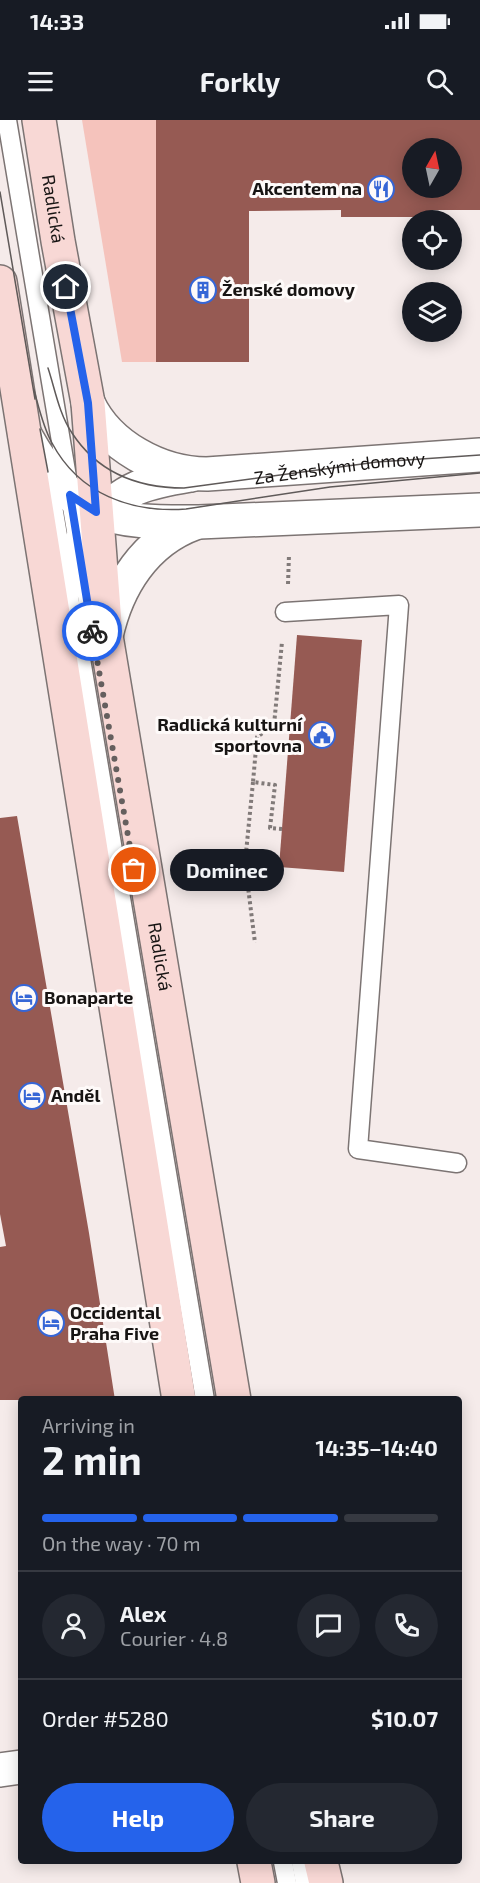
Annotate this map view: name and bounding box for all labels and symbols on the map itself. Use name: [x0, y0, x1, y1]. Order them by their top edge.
north arrow: [402, 138, 462, 198]
street label: Radlická: [38, 173, 70, 245]
restaurant icon: Akcentem na: [366, 174, 396, 204]
place label: Akcentem na: [252, 177, 362, 199]
pin: [40, 261, 91, 312]
building icon: Ženské domovy: [188, 275, 218, 305]
place label: Ženské domovy: [222, 278, 356, 300]
street label: Za Ženskými domovy: [253, 447, 426, 488]
courier: [62, 601, 122, 661]
place label: Radlická kulturní sportovna: [157, 713, 303, 756]
public building icon: Radlická kulturní sportovna: [307, 720, 337, 750]
pin: [108, 844, 159, 895]
callout: Dominec: [170, 849, 284, 891]
street label: Radlická: [144, 921, 177, 992]
hotel icon: Bonaparte: [9, 983, 39, 1013]
place label: Bonaparte: [44, 986, 134, 1008]
hotel icon: Anděl: [17, 1081, 47, 1111]
place label: Anděl: [51, 1084, 100, 1106]
place label: Occidental Praha Five: [70, 1301, 161, 1344]
hotel icon: Occidental Praha Five: [36, 1308, 66, 1338]

